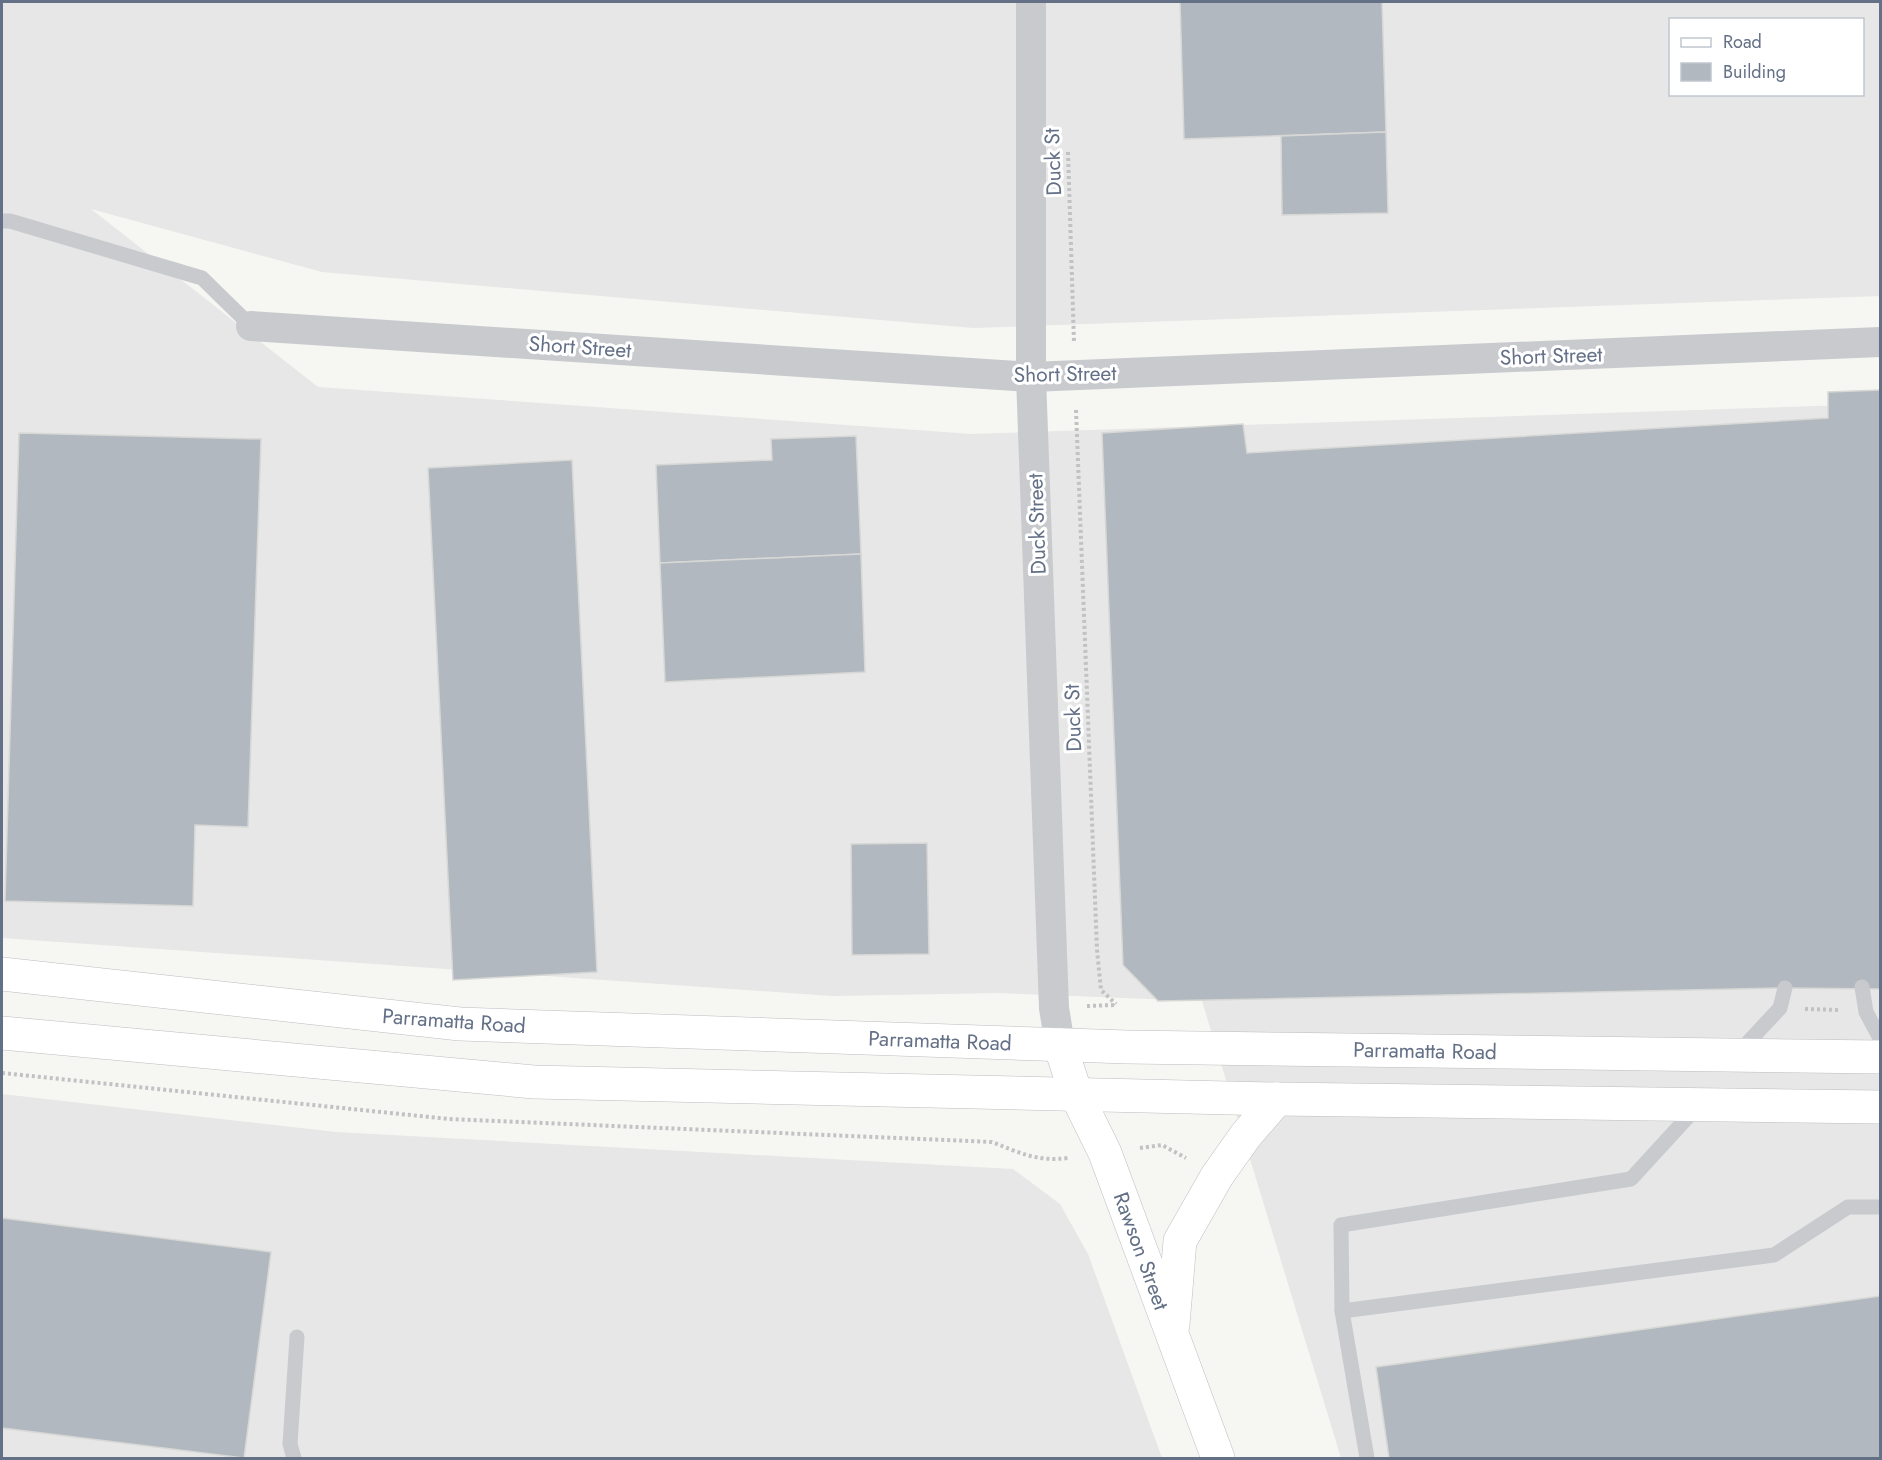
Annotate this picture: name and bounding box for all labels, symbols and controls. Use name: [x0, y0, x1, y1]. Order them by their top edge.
legend: [1669, 18, 1864, 96]
text: Road: [1723, 29, 1762, 55]
text: Building: [1723, 59, 1786, 85]
street label: Duck St: [1037, 128, 1069, 196]
street label: Short Street: [528, 328, 632, 366]
street label: Short Street: [1499, 339, 1603, 373]
street label: Short Street: [1013, 358, 1117, 390]
street label: Duck Street: [1020, 473, 1054, 575]
street label: Duck St: [1057, 684, 1089, 752]
street label: Parramatta Road: [381, 1001, 527, 1041]
street label: Parramatta Road: [868, 1024, 1012, 1058]
street label: Parramatta Road: [1353, 1035, 1497, 1067]
street label: Rawson Street: [1106, 1188, 1176, 1314]

